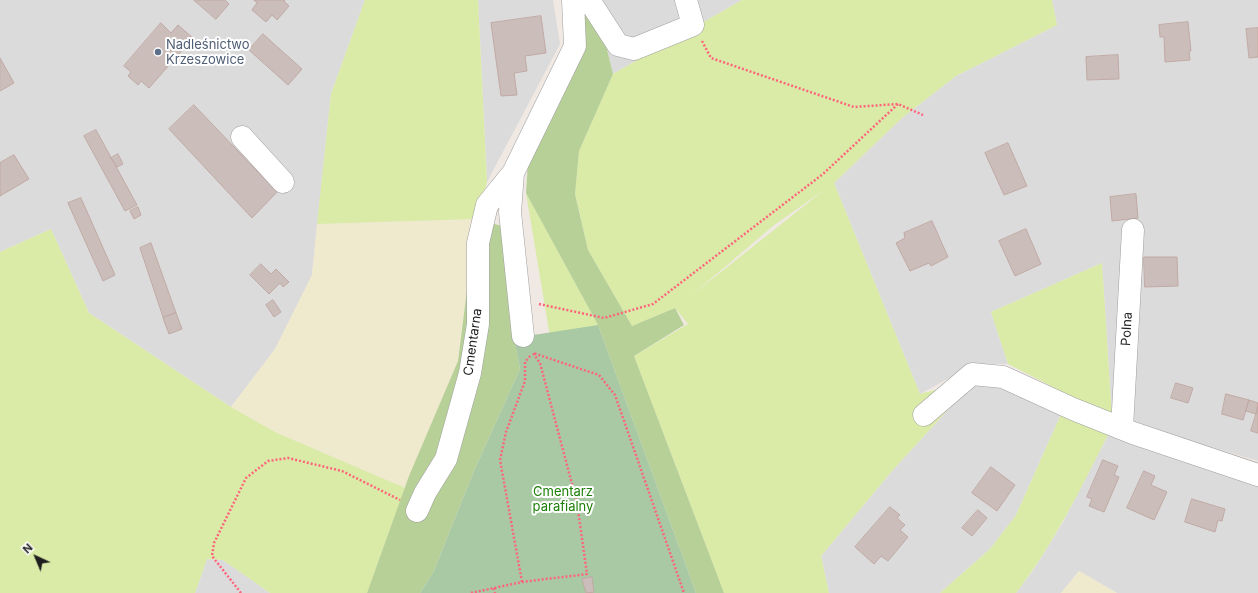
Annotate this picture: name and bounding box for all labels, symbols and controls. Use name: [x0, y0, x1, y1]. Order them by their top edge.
place label: Nadleśnictwo Krzeszowice: [166, 37, 250, 68]
marker: Nadleśnictwo Krzeszowice: [153, 47, 163, 57]
street label: Cmentarna: [461, 307, 485, 377]
street label: Polna: [1118, 312, 1136, 346]
park label: Cmentarz parafialny: [533, 484, 593, 515]
north arrow: [16, 537, 56, 577]
text: N: [20, 540, 36, 556]

